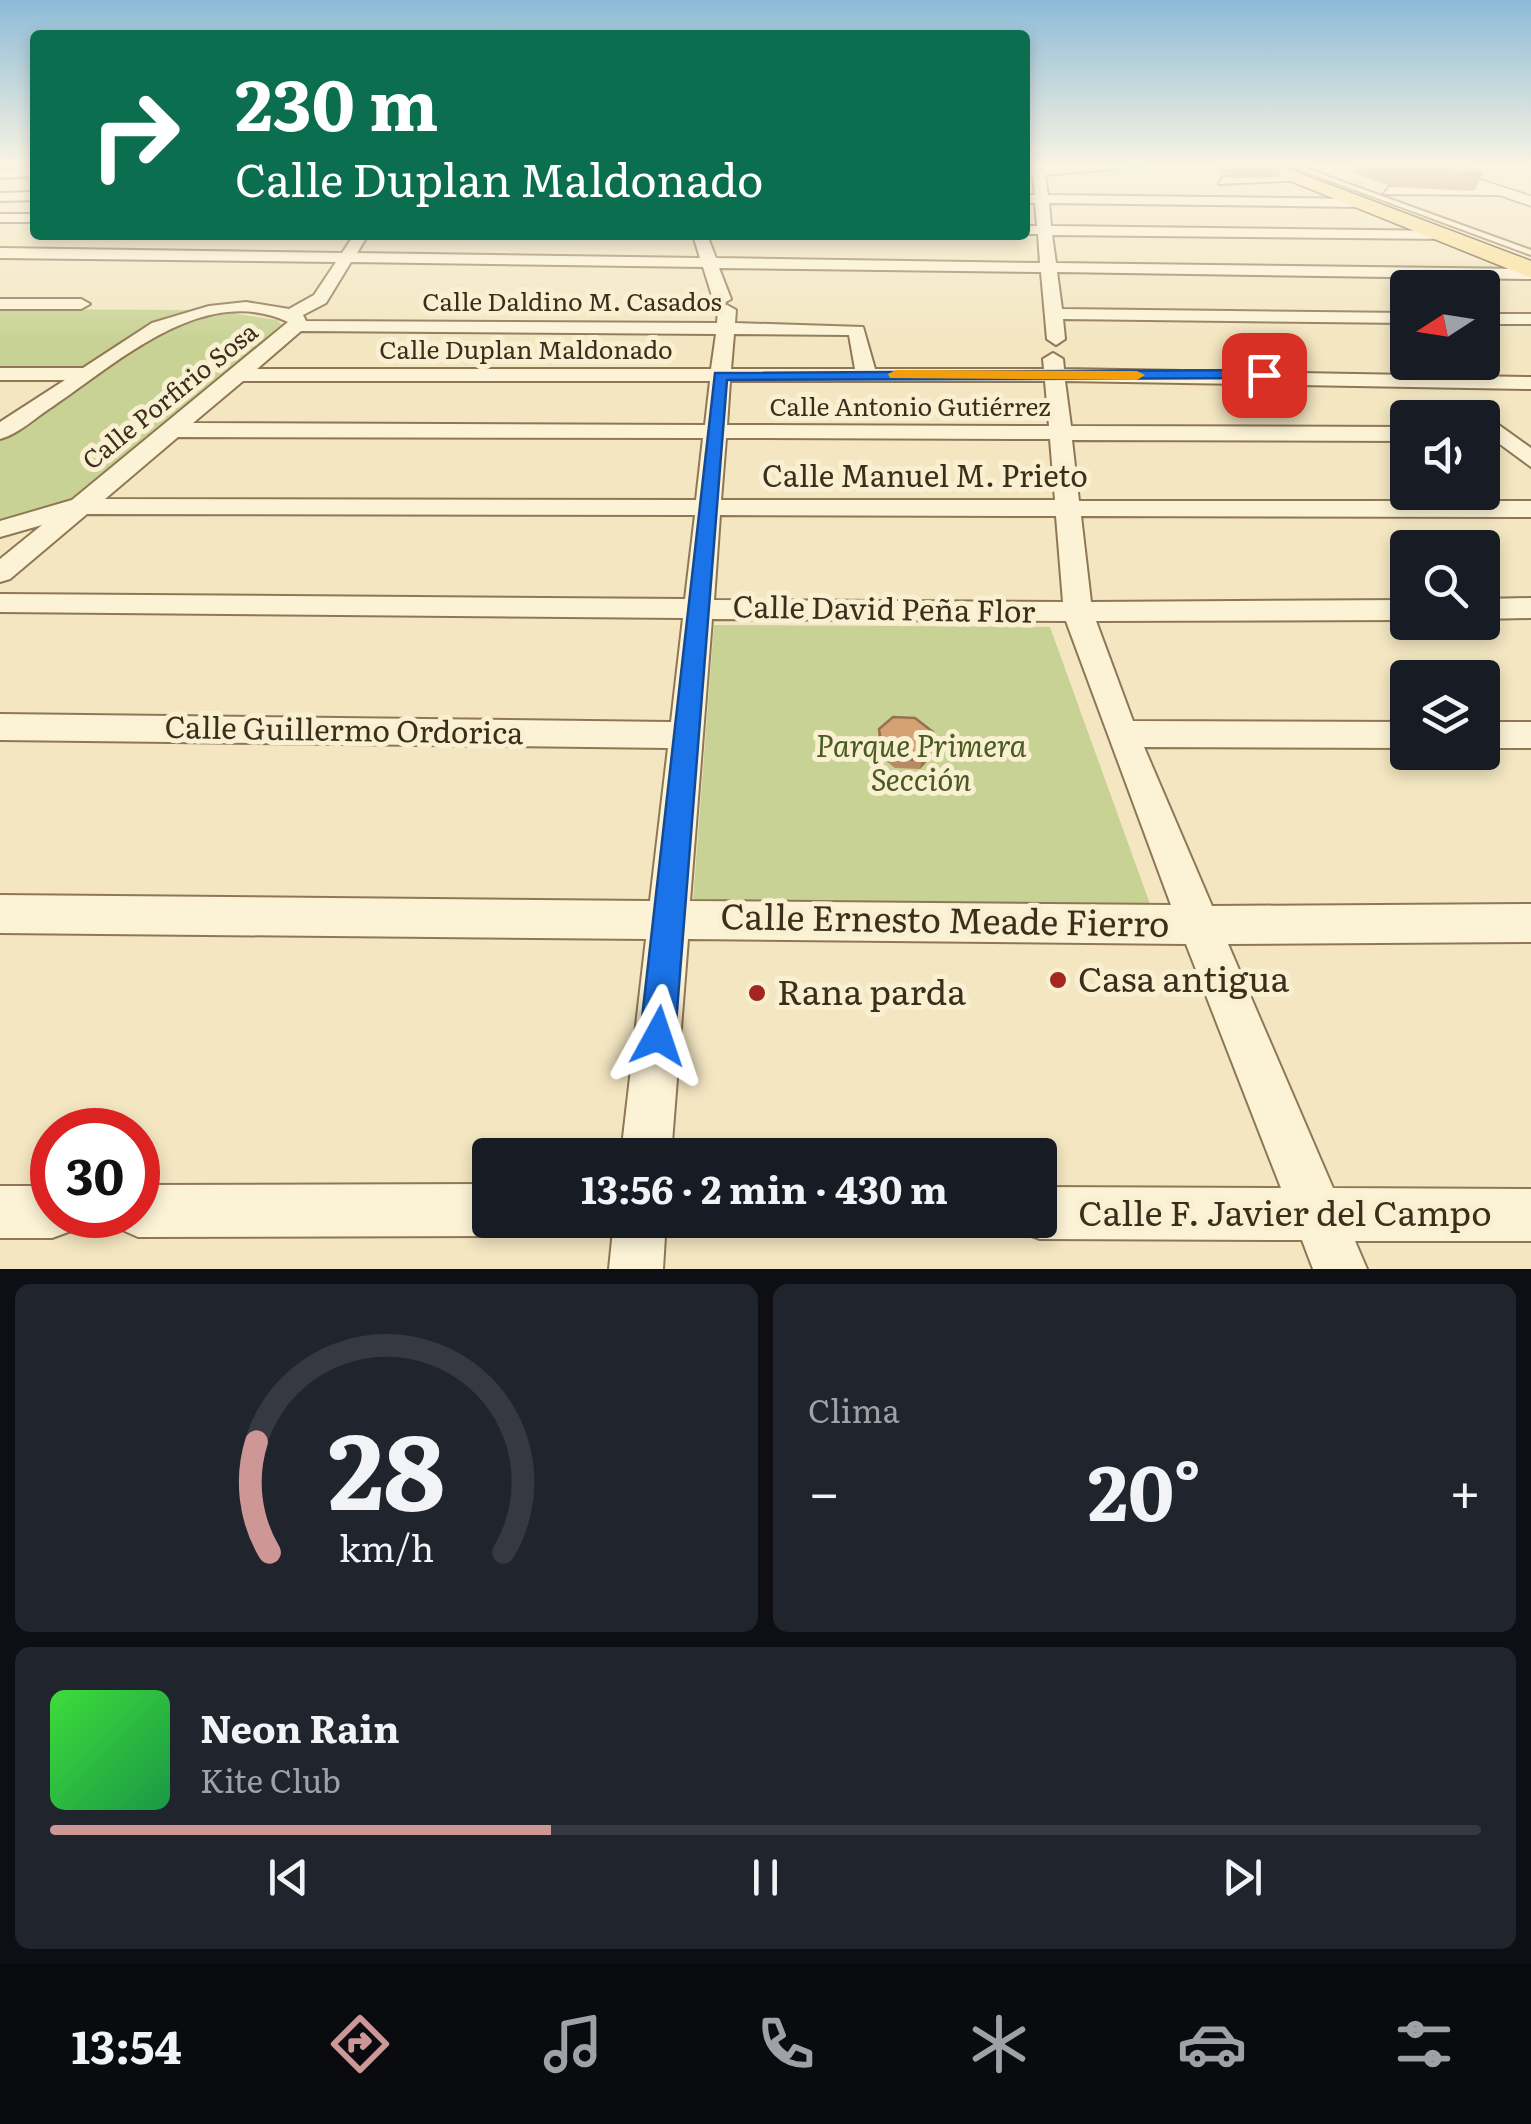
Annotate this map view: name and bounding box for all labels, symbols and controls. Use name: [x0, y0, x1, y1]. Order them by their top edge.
text: 230 m: [235, 49, 439, 153]
icon: right: [70, 70, 200, 200]
text: Calle Duplan Maldonado: [235, 144, 763, 211]
north arrow: [1390, 270, 1500, 380]
map controls: [1390, 270, 1500, 770]
street label: Calle Daldino M. Casados: [422, 282, 722, 319]
street label: Calle Porfirio Sosa: [73, 312, 265, 477]
street label: Calle Duplan Maldonado: [379, 330, 673, 367]
pin: [1222, 333, 1307, 418]
icon: arrive: [1237, 348, 1292, 403]
street label: Calle Antonio Gutiérrez: [769, 387, 1051, 424]
button: sound: [1390, 400, 1500, 510]
street label: Calle Manuel M. Prieto: [762, 452, 1088, 496]
button: search: [1390, 530, 1500, 640]
street label: Calle David Peña Flor: [732, 582, 1036, 632]
button: layers: [1390, 660, 1500, 770]
street label: Calle Guillermo Ordorica: [164, 703, 525, 753]
park label: Parque Primera Sección: [815, 722, 1027, 800]
street label: Calle Ernesto Meade Fierro: [720, 888, 1170, 948]
place label: Casa antigua: [1078, 951, 1289, 1003]
place label: Rana parda: [777, 964, 966, 1016]
marker: Casa antigua: [1047, 969, 1069, 991]
marker: Rana parda: [746, 982, 768, 1004]
position arrow: [606, 984, 710, 1088]
speed limit sign: 30: [30, 1108, 160, 1238]
text: 13:56 · 2 min · 430 m: [581, 1159, 948, 1216]
street label: Calle F. Javier del Campo: [1078, 1185, 1492, 1237]
text: Clima: [808, 1385, 900, 1433]
text: 28: [328, 1388, 445, 1542]
text: 20°: [1088, 1433, 1201, 1544]
text: −: [808, 1448, 840, 1530]
text: +: [1449, 1448, 1481, 1530]
text: km/h: [339, 1520, 434, 1573]
text: Neon Rain: [200, 1698, 400, 1755]
text: Kite Club: [200, 1755, 341, 1803]
icon: previous: [261, 1850, 316, 1905]
icon: pause: [738, 1850, 793, 1905]
icon: next: [1215, 1850, 1270, 1905]
icon: directions: [325, 2009, 395, 2079]
icon: music: [538, 2009, 608, 2079]
icon: phone: [751, 2009, 821, 2079]
icon: climate: [964, 2009, 1034, 2079]
icon: car: [1177, 2009, 1247, 2079]
icon: filters: [1389, 2009, 1459, 2079]
text: 13:54: [71, 2011, 182, 2078]

